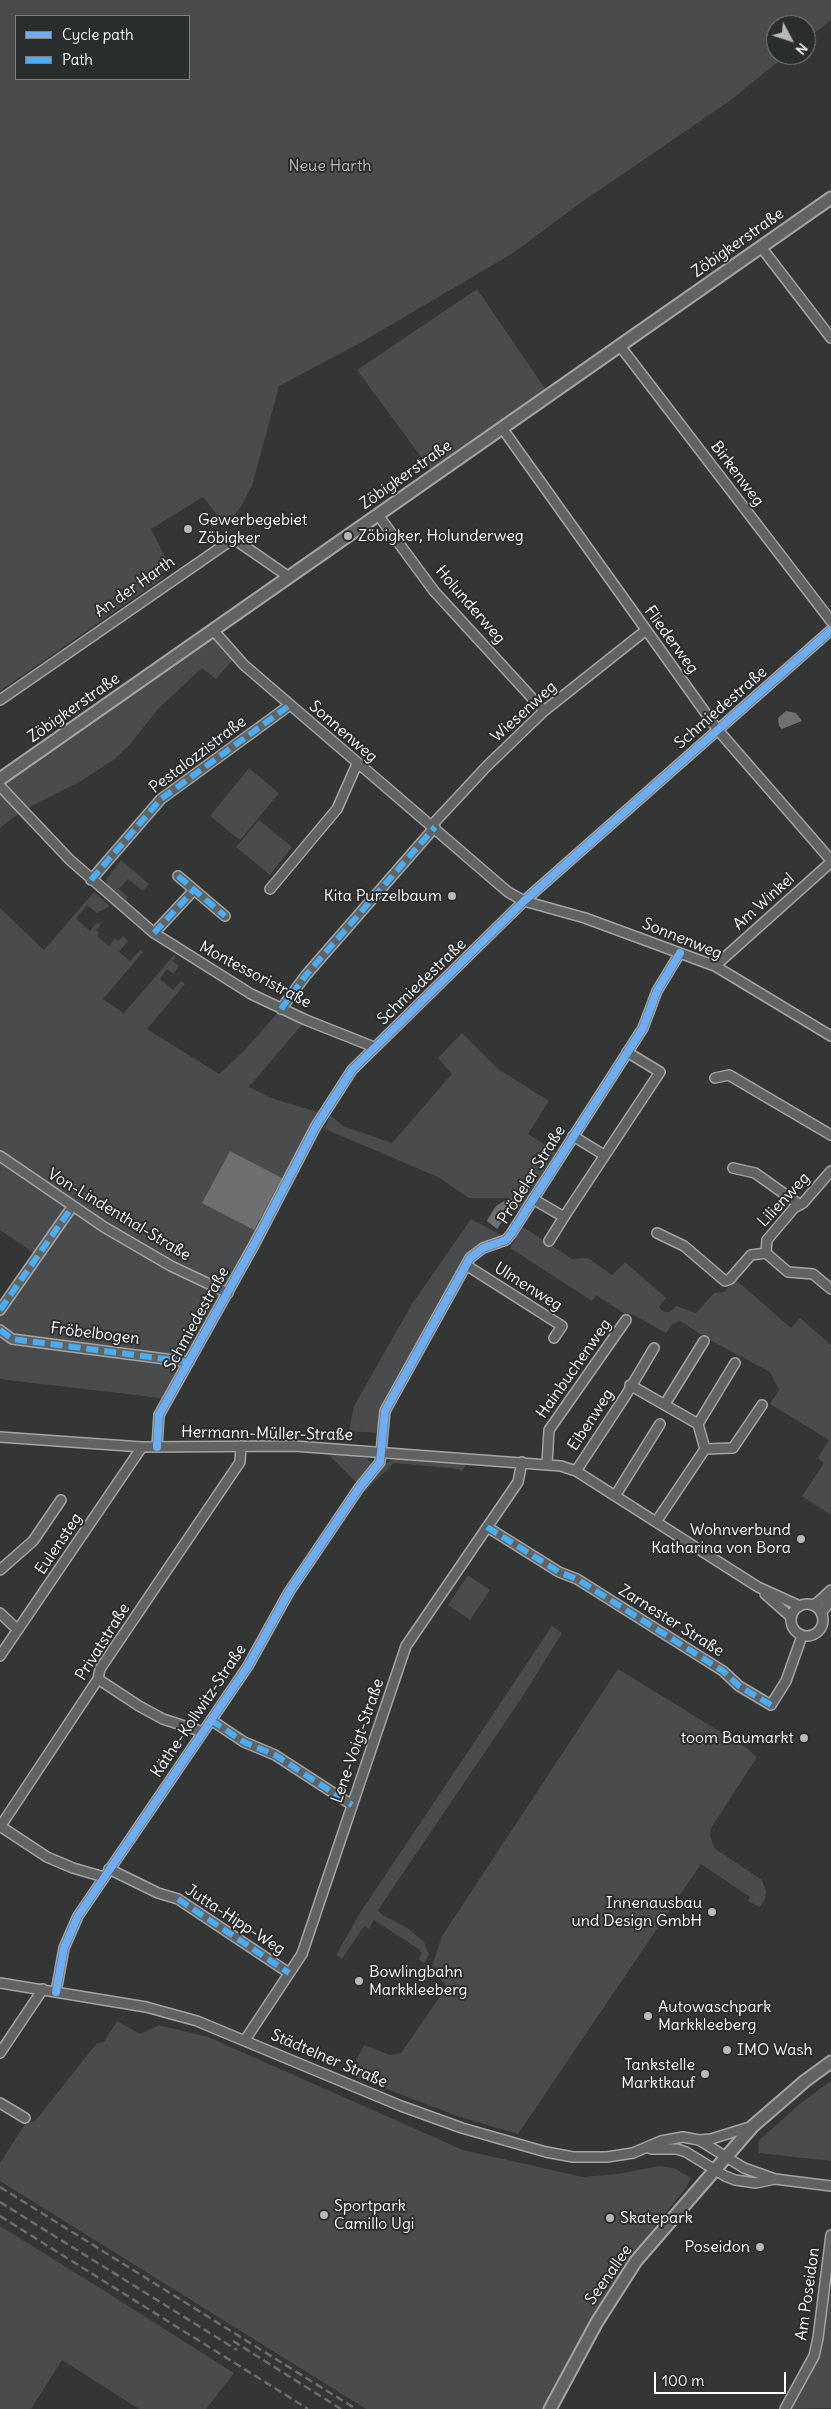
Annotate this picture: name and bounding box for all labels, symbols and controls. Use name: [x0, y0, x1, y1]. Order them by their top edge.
legend: [15, 15, 190, 80]
north arrow: [766, 15, 816, 65]
text: Cycle path: [62, 25, 134, 44]
text: N: [792, 40, 812, 58]
text: Path: [62, 50, 93, 69]
park label: Neue Harth: [288, 156, 372, 176]
street label: Zöbigkerstraße: [688, 204, 788, 282]
street label: Zöbigkerstraße: [356, 436, 456, 514]
street label: Birkenweg: [706, 438, 768, 510]
place label: Gewerbegebiet Zöbigker: [198, 510, 307, 548]
marker: Gewerbegebiet Zöbigker: [182, 523, 194, 535]
place label: Zöbigker, Holunderweg: [358, 526, 524, 546]
marker: Zöbigker, Holunderweg: [342, 530, 354, 542]
street label: An der Harth: [91, 552, 179, 622]
street label: Holunderweg: [431, 562, 509, 648]
street label: Fliederweg: [640, 602, 702, 678]
street label: Schmiedestraße: [671, 663, 771, 753]
street label: Zöbigkerstraße: [24, 669, 124, 747]
street label: Wiesenweg: [487, 677, 561, 747]
street label: Sonnenweg: [305, 697, 381, 767]
street label: Pestalozzistraße: [146, 712, 250, 798]
street label: Am Winkel: [729, 870, 799, 934]
place label: Kita Purzelbaum: [324, 886, 442, 906]
marker: Kita Purzelbaum: [446, 890, 458, 902]
street label: Sonnenweg: [639, 914, 725, 964]
street label: Schmiedestraße: [374, 935, 470, 1029]
street label: Montessoristraße: [196, 937, 314, 1013]
street label: Prödeler Straße: [494, 1122, 570, 1228]
street label: Von-Lindenthal-Straße: [44, 1165, 194, 1265]
street label: Lilienweg: [754, 1169, 814, 1231]
street label: Ulmenweg: [491, 1259, 565, 1315]
street label: Schmiedestraße: [160, 1264, 234, 1374]
street label: Hainbuchenweg: [533, 1316, 615, 1422]
street label: Fröbelbogen: [49, 1319, 141, 1349]
street label: Eibenweg: [564, 1386, 618, 1454]
street label: Hermann-Müller-Straße: [181, 1423, 353, 1445]
street label: Eulensteg: [31, 1510, 87, 1578]
place label: Wohnverbund Katharina von Bora: [651, 1520, 791, 1558]
marker: Wohnverbund Katharina von Bora: [795, 1533, 807, 1545]
street label: Zarnester Straße: [615, 1581, 727, 1661]
street label: Privatstraße: [72, 1600, 134, 1684]
street label: Käthe-Kollwitz-Straße: [147, 1641, 251, 1781]
street label: Lene-Voigt-Straße: [328, 1676, 388, 1806]
place label: toom Baumarkt: [681, 1728, 794, 1748]
marker: toom Baumarkt: [798, 1732, 810, 1744]
street label: Jutta-Hipp-Weg: [181, 1881, 289, 1959]
place label: Innenausbau und Design GmbH: [571, 1893, 702, 1931]
marker: Innenausbau und Design GmbH: [706, 1906, 718, 1918]
place label: Bowlingbahn Markkleeberg: [369, 1962, 467, 2000]
marker: Bowlingbahn Markkleeberg: [353, 1975, 365, 1987]
place label: Autowaschpark Markkleeberg: [658, 1997, 771, 2035]
marker: Autowaschpark Markkleeberg: [642, 2010, 654, 2022]
street label: Städtelner Straße: [268, 2026, 390, 2092]
place label: IMO Wash: [737, 2040, 813, 2060]
marker: IMO Wash: [721, 2044, 733, 2056]
place label: Tankstelle Marktkauf: [621, 2055, 695, 2093]
marker: Tankstelle Marktkauf: [699, 2068, 711, 2080]
place label: Sportpark Camillo Ugi: [334, 2196, 414, 2234]
place label: Skatepark: [620, 2208, 693, 2228]
marker: Sportpark Camillo Ugi: [318, 2209, 330, 2221]
marker: Skatepark: [604, 2212, 616, 2224]
place label: Poseidon: [685, 2237, 750, 2257]
street label: Seenallee: [581, 2241, 637, 2309]
marker: Poseidon: [754, 2241, 766, 2253]
street label: Am Poseidon: [792, 2246, 824, 2342]
scale bar: [656, 2362, 788, 2394]
text: 100 m: [662, 2371, 704, 2390]

